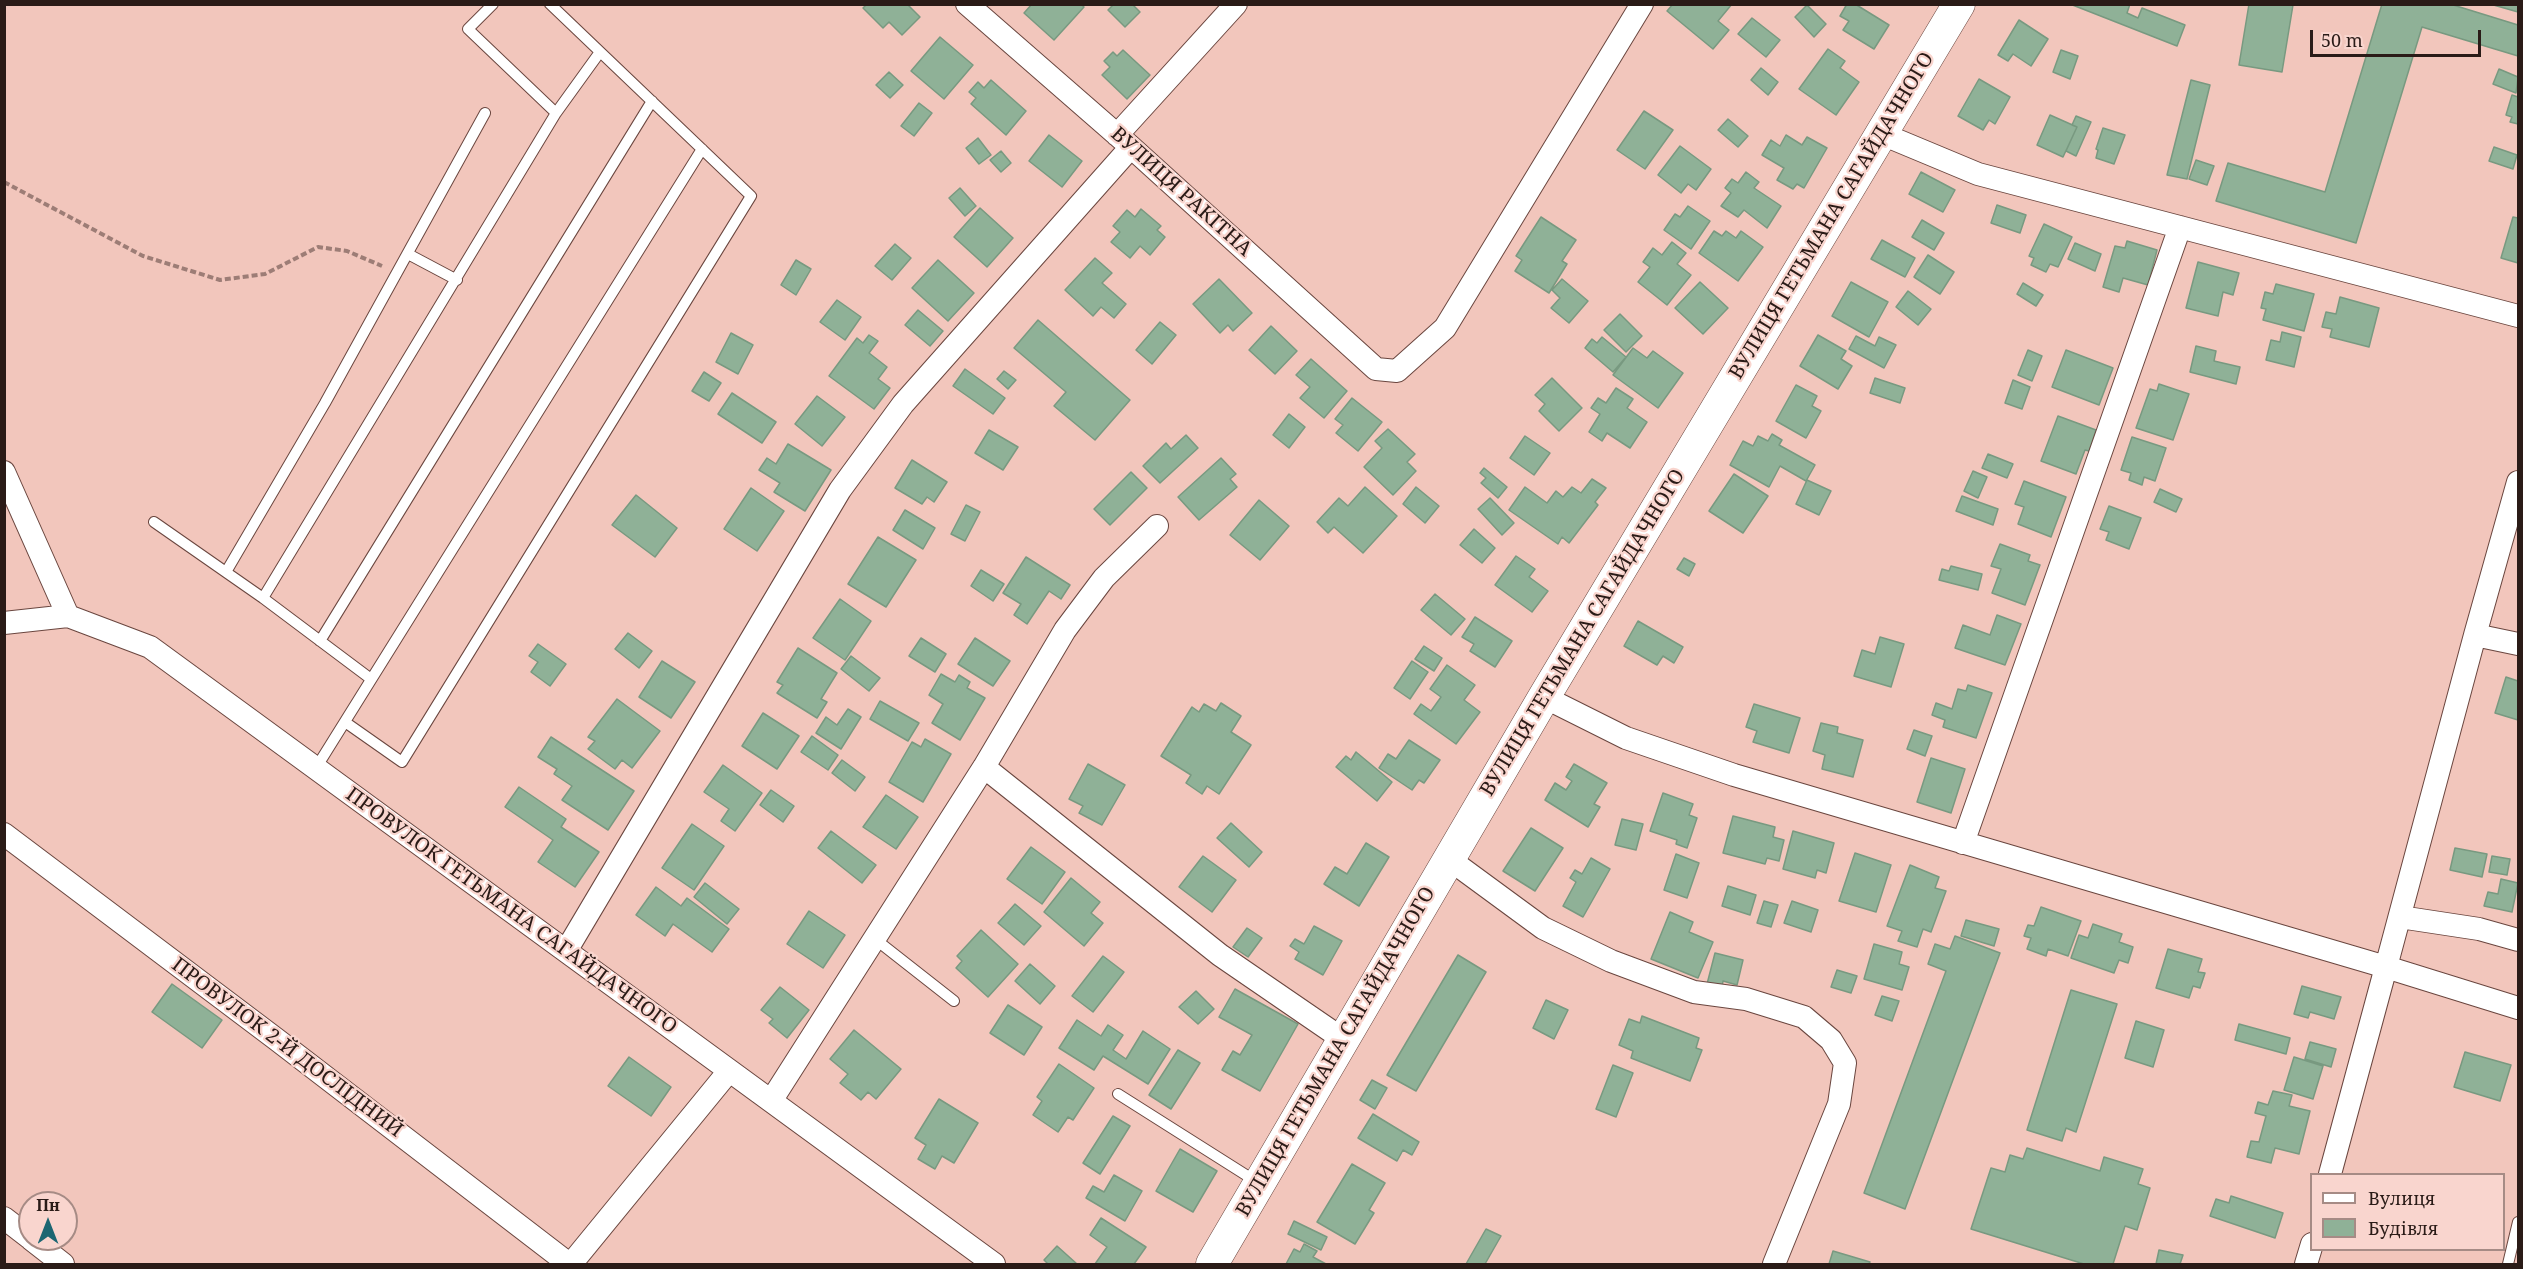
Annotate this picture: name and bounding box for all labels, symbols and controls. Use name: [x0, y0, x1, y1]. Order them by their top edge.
scale bar: [2313, 18, 2484, 56]
text: 50 m: [2321, 28, 2363, 52]
street label: ВУЛИЦЯ ГЕТЬМАНА САГАЙДАЧНОГО: [1725, 48, 1939, 384]
street label: ВУЛИЦЯ РАКІТНА: [1106, 122, 1256, 262]
street label: ВУЛИЦЯ ГЕТЬМАНА САГАЙДАЧНОГО: [1476, 465, 1690, 801]
street label: ПРОВУЛОК ГЕТЬМАНА САГАЙДАЧНОГО: [341, 783, 681, 1039]
street label: ВУЛИЦЯ ГЕТЬМАНА САГАЙДАЧНОГО: [1231, 883, 1441, 1221]
street label: ПРОВУЛОК 2-Й ДОСЛІДНИЙ: [167, 953, 407, 1143]
legend: [2310, 1173, 2505, 1251]
text: Вулиця: [2368, 1186, 2435, 1210]
north arrow: [18, 1191, 78, 1251]
text: Пн: [36, 1194, 60, 1216]
text: Будівля: [2368, 1216, 2438, 1240]

